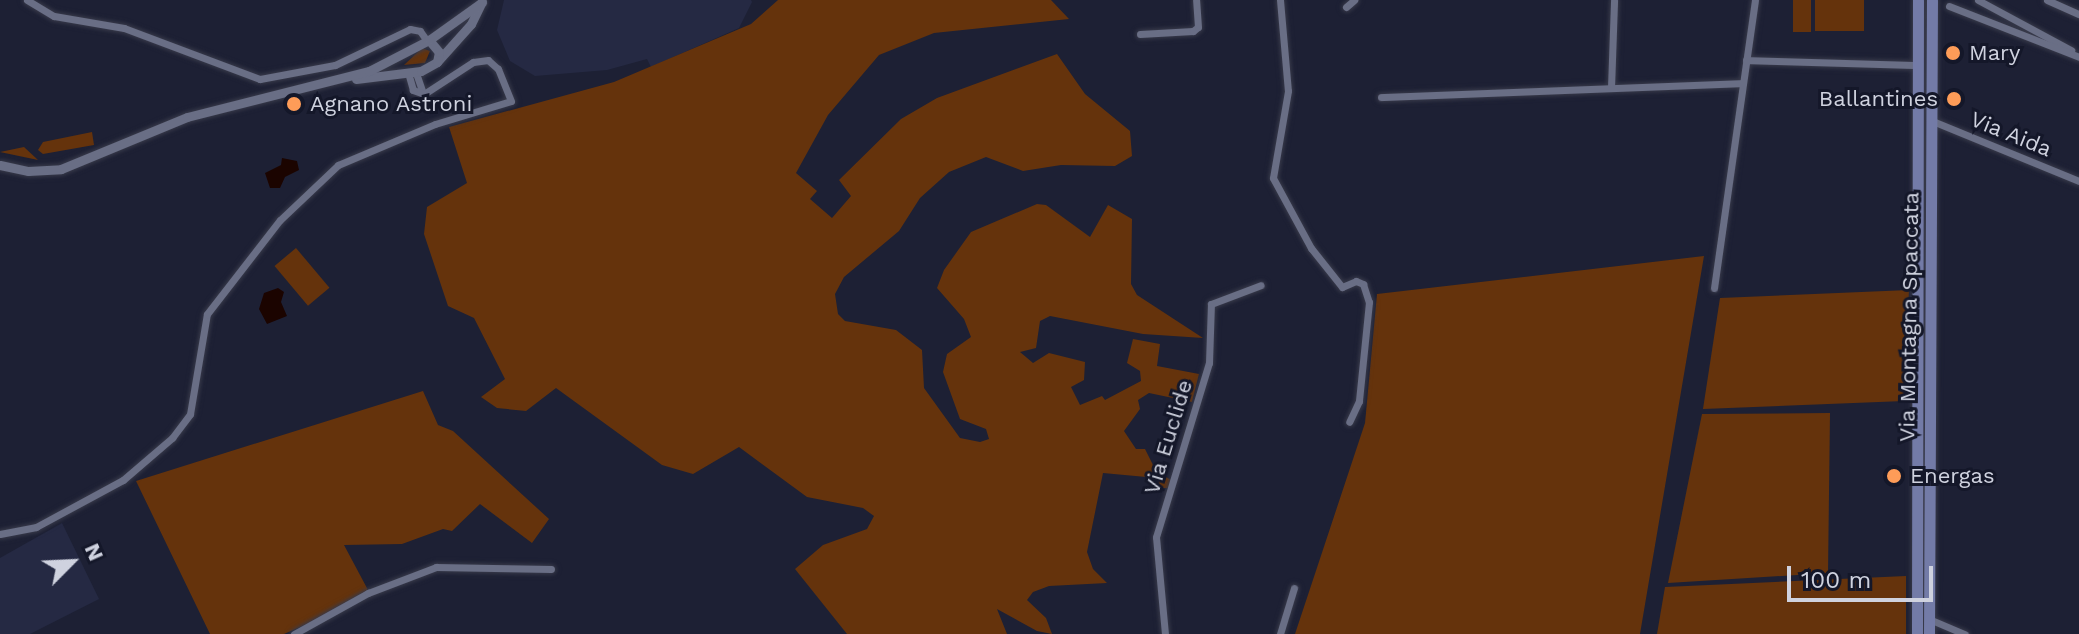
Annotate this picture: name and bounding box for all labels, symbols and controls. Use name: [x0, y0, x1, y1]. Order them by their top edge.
place label: Mary: [1969, 40, 2020, 66]
marker: Mary: [1944, 44, 1962, 62]
place label: Ballantines: [1819, 86, 1938, 112]
marker: Ballantines: [1945, 90, 1963, 108]
place label: Agnano Astroni: [310, 91, 473, 117]
marker: Agnano Astroni: [285, 95, 303, 113]
street label: Via Aida: [1966, 106, 2056, 162]
street label: Via Montagna Spaccata: [1894, 191, 1924, 443]
street label: Via Euclide: [1138, 376, 1198, 498]
place label: Energas: [1910, 463, 1995, 489]
marker: Energas: [1885, 467, 1903, 485]
north arrow: [32, 522, 112, 602]
text: N: [80, 539, 109, 565]
scale bar: [1791, 550, 1937, 600]
text: 100 m: [1801, 566, 1871, 594]

